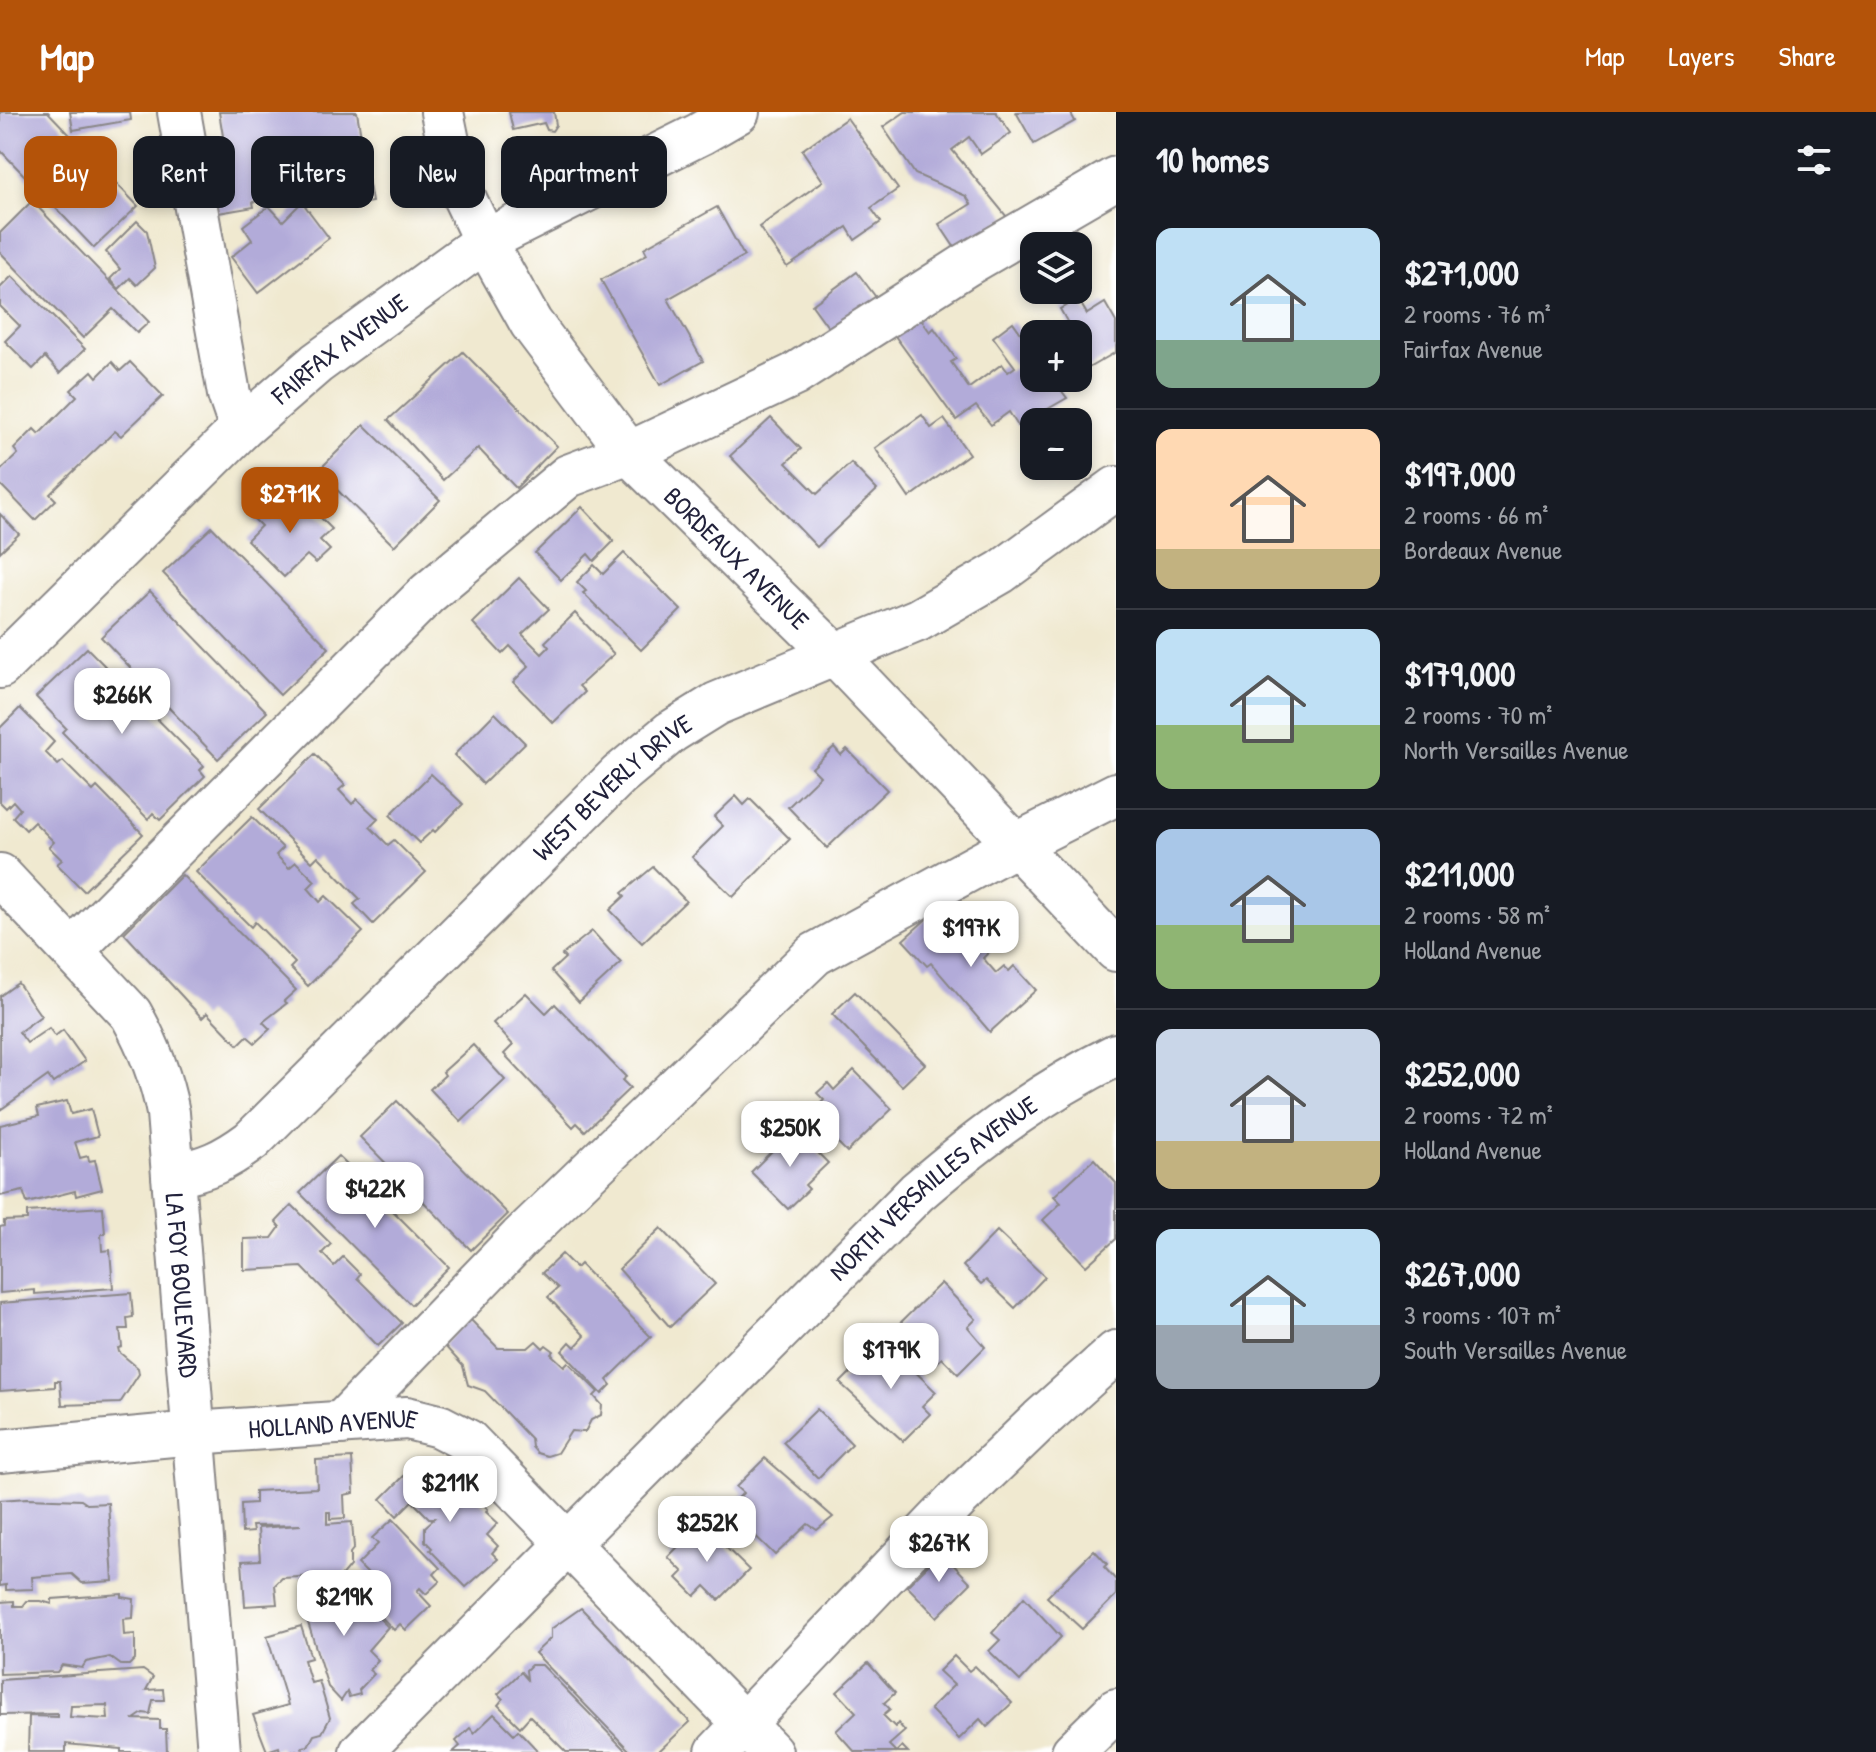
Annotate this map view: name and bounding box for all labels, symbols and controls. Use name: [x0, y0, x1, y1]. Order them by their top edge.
text: Map: [40, 30, 94, 82]
text: Map: [1585, 37, 1625, 75]
text: Layers: [1669, 37, 1734, 75]
text: Share: [1778, 37, 1836, 75]
chip: Buy: [24, 136, 117, 208]
chip: Rent: [133, 136, 235, 208]
chip: Filters: [251, 136, 374, 208]
chip: New: [390, 136, 485, 208]
chip: Apartment: [501, 136, 667, 208]
text: 10 homes: [1156, 137, 1269, 183]
icon: filters: [1792, 138, 1836, 182]
map controls: [1020, 232, 1092, 480]
button: layers: [1020, 232, 1092, 304]
text: $271,000: [1404, 250, 1519, 296]
icon: home: [1220, 260, 1316, 356]
street label: FAIRFAX AVENUE: [263, 285, 415, 412]
text: 2 rooms · 76 m²: [1404, 296, 1551, 331]
button: +: [1020, 320, 1092, 392]
text: Fairfax Avenue: [1404, 331, 1543, 366]
button: −: [1020, 408, 1092, 480]
text: $197,000: [1404, 451, 1515, 497]
icon: home: [1220, 461, 1316, 557]
pin: $271K: [234, 467, 346, 535]
text: $271K: [259, 475, 321, 510]
street label: BORDEAUX AVENUE: [657, 479, 817, 637]
text: 2 rooms · 66 m²: [1404, 497, 1548, 532]
text: Bordeaux Avenue: [1404, 532, 1562, 567]
text: $179,000: [1404, 651, 1515, 697]
icon: home: [1220, 661, 1316, 757]
pin: $266K: [66, 668, 178, 736]
text: $266K: [92, 676, 152, 711]
text: 2 rooms · 70 m²: [1404, 697, 1552, 732]
street label: WEST BEVERLY DRIVE: [525, 705, 699, 868]
text: North Versailles Avenue: [1404, 732, 1629, 767]
text: $211,000: [1404, 851, 1514, 897]
icon: home: [1220, 861, 1316, 957]
text: 2 rooms · 58 m²: [1404, 897, 1550, 932]
pin: $197K: [915, 901, 1027, 969]
text: $197K: [942, 909, 1000, 944]
text: Holland Avenue: [1404, 932, 1542, 967]
text: $252,000: [1404, 1051, 1520, 1097]
icon: home: [1220, 1061, 1316, 1157]
street label: NORTH VERSAILLES AVENUE: [821, 1087, 1044, 1288]
text: 2 rooms · 72 m²: [1404, 1097, 1553, 1132]
pin: $250K: [734, 1101, 846, 1169]
text: $250K: [759, 1109, 821, 1144]
text: Holland Avenue: [1404, 1132, 1542, 1167]
pin: $422K: [319, 1162, 431, 1230]
text: $422K: [345, 1170, 405, 1205]
street label: LA FOY BOULEVARD: [157, 1192, 207, 1379]
text: $267,000: [1404, 1251, 1520, 1297]
icon: home: [1220, 1261, 1316, 1357]
text: 3 rooms · 107 m²: [1404, 1297, 1561, 1332]
pin: $179K: [835, 1323, 947, 1391]
text: $179K: [862, 1331, 920, 1366]
text: South Versailles Avenue: [1404, 1332, 1627, 1367]
street label: HOLLAND AVENUE: [247, 1400, 422, 1446]
pin: $211K: [394, 1456, 506, 1524]
text: $211K: [421, 1464, 479, 1499]
pin: $252K: [651, 1496, 763, 1564]
text: $252K: [676, 1504, 738, 1539]
pin: $267K: [883, 1516, 995, 1584]
text: $267K: [908, 1524, 970, 1559]
pin: $219K: [288, 1570, 400, 1638]
text: $219K: [315, 1578, 373, 1613]

